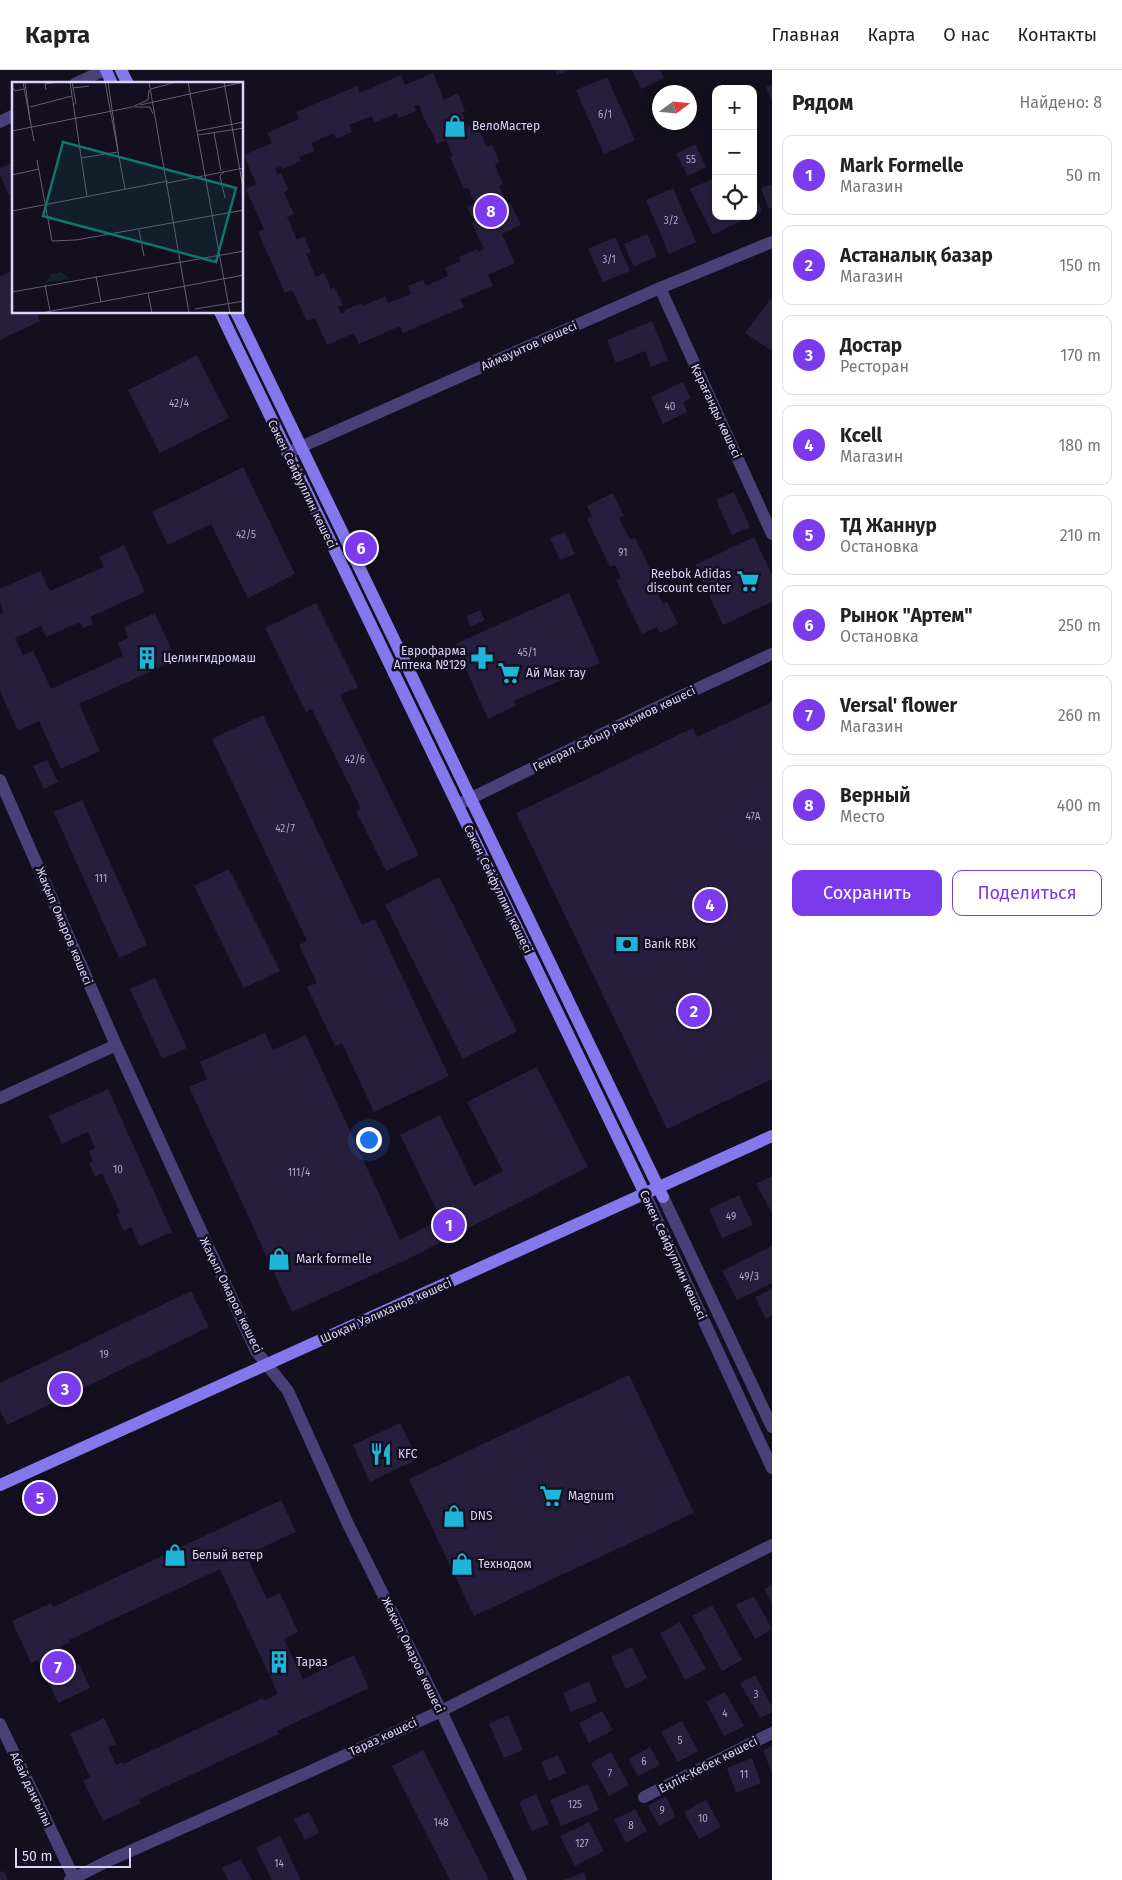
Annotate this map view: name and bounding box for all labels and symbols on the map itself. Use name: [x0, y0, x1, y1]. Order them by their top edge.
inset map: [12, 82, 244, 314]
north arrow: [652, 85, 697, 130]
house number: 6/1: [598, 109, 612, 121]
shop icon: ВелоМастер: [442, 113, 468, 139]
place label: ВелоМастер: [472, 119, 540, 133]
house number: 55: [686, 154, 696, 166]
pin: 8: [475, 192, 507, 230]
house number: 3/2: [664, 215, 678, 227]
house number: 3/1: [602, 254, 616, 266]
street label: Аймауытов көшесі: [479, 319, 579, 373]
street label: Қарағанды көшесі: [688, 362, 744, 460]
house number: 42/4: [169, 398, 190, 410]
house number: 40: [665, 401, 676, 413]
street label: Сәкен Сейфуллин көшесі: [265, 417, 339, 551]
house number: 42/5: [236, 529, 256, 541]
pin: 6: [345, 529, 377, 567]
house number: 91: [618, 547, 628, 559]
place label: Reebok Adidas discount center: [646, 567, 731, 595]
supermarket icon: Reebok Adidas discount center: [735, 568, 761, 594]
place label: Еврофарма Аптека №129: [394, 644, 466, 672]
building icon: Целингидромаш: [134, 645, 160, 671]
pharmacy icon: Еврофарма Аптека №129: [469, 645, 495, 671]
house number: 45/1: [518, 647, 536, 659]
place label: Целингидромаш: [163, 651, 256, 665]
supermarket icon: Ай Мак тау: [496, 660, 522, 686]
place label: Ай Мак тау: [526, 666, 586, 680]
street label: Генерал Сабыр Рақымов көшесі: [530, 683, 698, 775]
house number: 42/6: [345, 754, 365, 766]
house number: 47А: [746, 811, 761, 823]
street label: Сәкен Сейфуллин көшесі: [461, 822, 535, 956]
house number: 42/7: [275, 823, 295, 835]
street label: Жақып Омаров көшесі: [33, 865, 95, 987]
house number: 111: [95, 873, 107, 885]
pin: 4: [694, 886, 726, 924]
bank icon: Bank RBK: [614, 931, 640, 957]
place label: Bank RBK: [644, 937, 697, 951]
pin: 2: [678, 992, 710, 1030]
your location: [356, 1127, 382, 1153]
house number: 10: [113, 1164, 123, 1176]
house number: 111/4: [288, 1167, 311, 1179]
street label: Сәкен Сейфуллин көшесі: [637, 1188, 709, 1322]
pin: 1: [433, 1206, 465, 1244]
house number: 49: [726, 1211, 736, 1223]
street label: Жақып Омаров көшесі: [197, 1235, 265, 1355]
shop icon: Mark formelle: [266, 1246, 292, 1272]
place label: Mark formelle: [296, 1252, 372, 1266]
house number: 49/3: [739, 1271, 759, 1283]
street label: Шоқан Уәлиханов көшесі: [318, 1276, 454, 1346]
house number: 19: [99, 1349, 109, 1361]
pin: 3: [49, 1370, 81, 1408]
restaurant icon: KFC: [368, 1441, 394, 1467]
place label: KFC: [398, 1447, 418, 1461]
pin: 5: [24, 1479, 56, 1517]
supermarket icon: Magnum: [538, 1483, 564, 1509]
place label: Magnum: [568, 1489, 614, 1503]
shop icon: DNS: [441, 1503, 467, 1529]
place label: DNS: [470, 1509, 493, 1523]
shop icon: Белый ветер: [162, 1542, 188, 1568]
place label: Белый ветер: [192, 1548, 263, 1562]
shop icon: Технодом: [449, 1551, 475, 1577]
place label: Технодом: [478, 1557, 532, 1571]
street label: Жақып Омаров көшесі: [379, 1595, 447, 1715]
pin: 7: [42, 1648, 74, 1686]
building icon: Тараз: [266, 1649, 292, 1675]
place label: Тараз: [296, 1655, 328, 1669]
house number: 3: [754, 1689, 759, 1701]
house number: 4: [722, 1708, 728, 1720]
street label: Тараз көшесі: [347, 1715, 419, 1759]
street label: Еңлік-Кебек көшесі: [656, 1734, 760, 1796]
house number: 5: [677, 1735, 683, 1747]
street label: Абай даңғылы: [7, 1750, 55, 1828]
house number: 6: [641, 1756, 647, 1768]
house number: 7: [608, 1768, 613, 1780]
house number: 11: [740, 1769, 748, 1781]
house number: 125: [568, 1799, 582, 1811]
house number: 9: [659, 1805, 665, 1817]
house number: 10: [698, 1813, 708, 1825]
house number: 148: [433, 1817, 449, 1829]
house number: 8: [628, 1820, 634, 1832]
house number: 127: [575, 1838, 589, 1850]
scale bar: [15, 1845, 131, 1868]
house number: 14: [274, 1858, 285, 1870]

